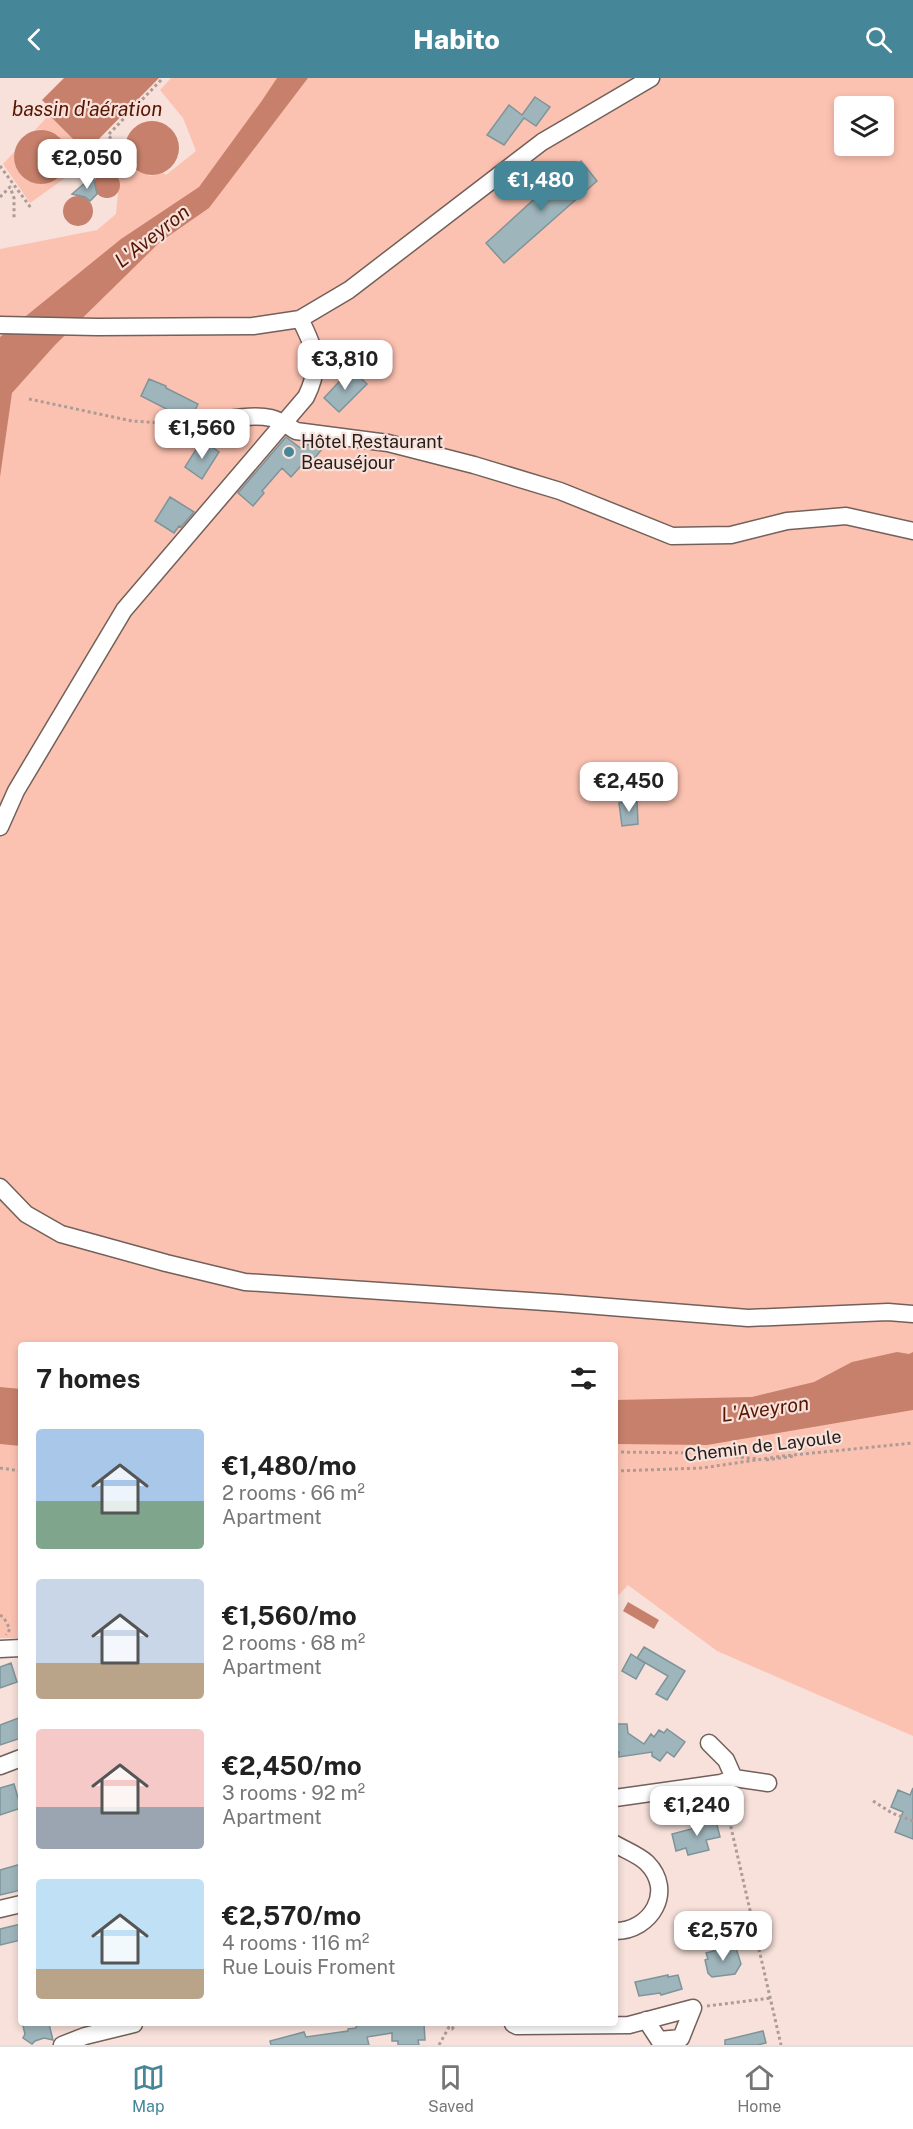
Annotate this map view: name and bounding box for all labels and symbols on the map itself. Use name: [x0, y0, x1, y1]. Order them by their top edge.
water label: bassin d'aération: [12, 97, 162, 121]
pin: €2,050: [38, 139, 136, 190]
pin: €1,480: [492, 161, 590, 212]
water label: L'Aveyron: [110, 199, 194, 273]
pin: €3,810: [296, 340, 394, 391]
pin: €1,560: [153, 409, 251, 460]
place label: Hôtel Restaurant Beauséjour: [301, 431, 443, 473]
marker: Hôtel Restaurant Beauséjour: [282, 445, 296, 459]
pin: €2,450: [580, 762, 678, 813]
water label: L'Aveyron: [720, 1391, 810, 1427]
street label: Chemin de Layoule: [683, 1425, 843, 1466]
pin: €1,240: [648, 1786, 746, 1837]
pin: €2,570: [674, 1911, 772, 1962]

